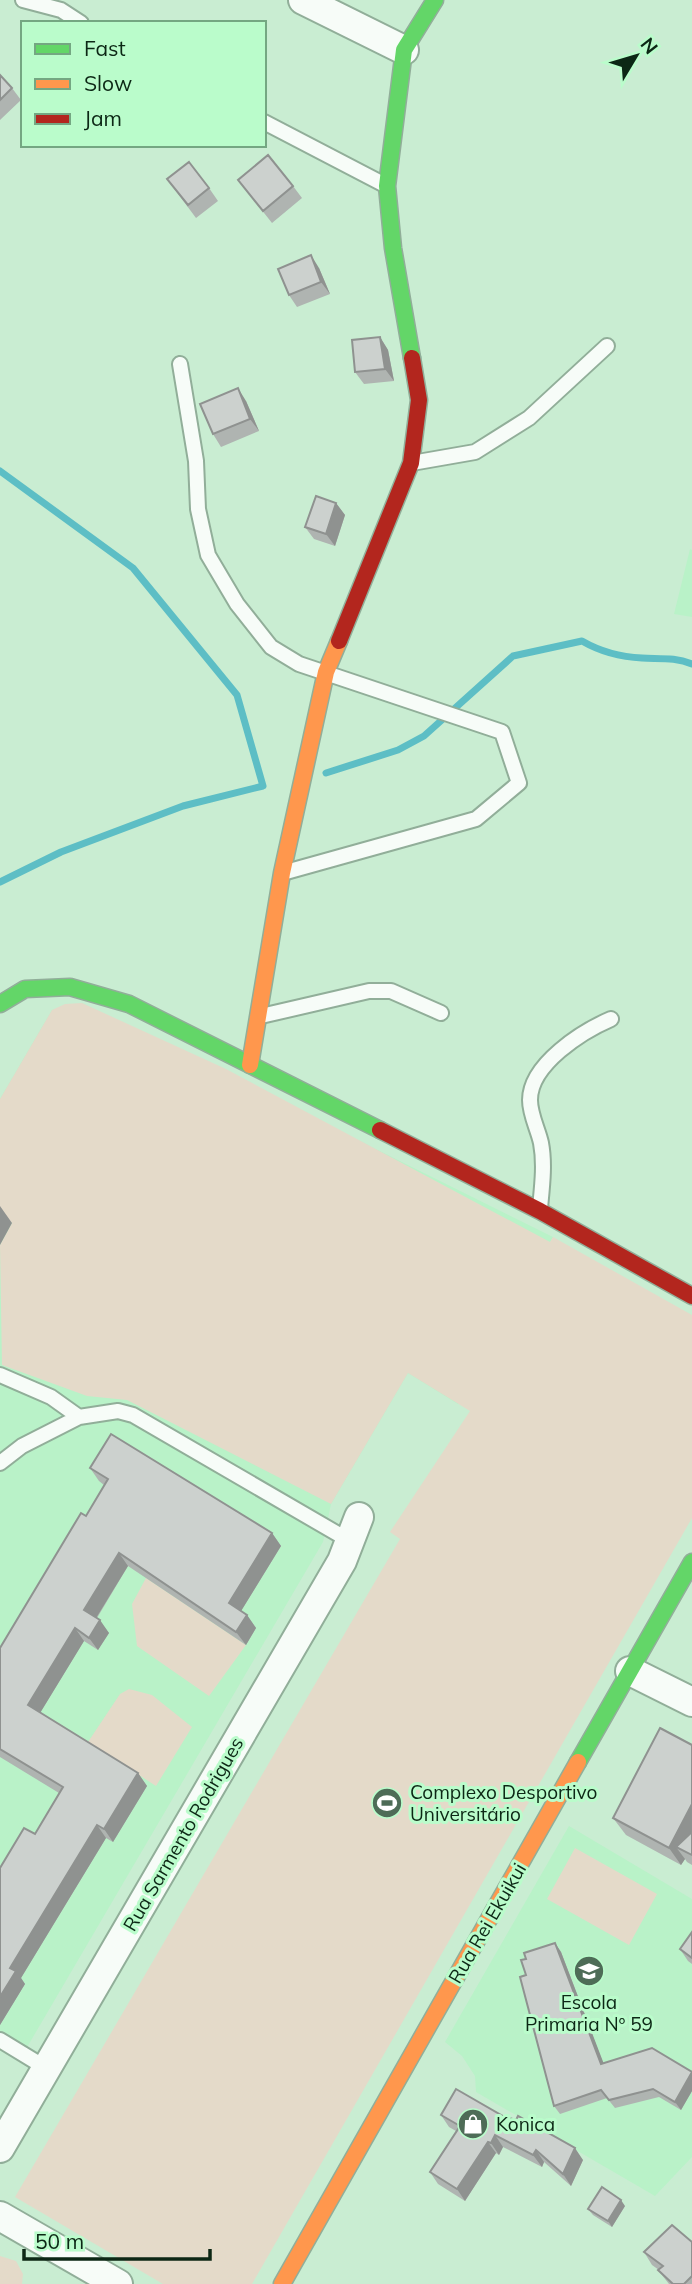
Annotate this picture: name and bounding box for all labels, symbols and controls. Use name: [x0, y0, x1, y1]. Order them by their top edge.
legend: [21, 21, 266, 147]
north arrow: [601, 21, 671, 91]
text: N: [636, 32, 663, 59]
text: Fast: [84, 35, 126, 61]
text: Slow: [84, 70, 132, 96]
text: Jam: [84, 105, 122, 131]
street label: Rua Sarmento Rodrigues: [118, 1733, 248, 1935]
place label: Complexo Desportivo Universitário: [410, 1780, 597, 1826]
sports icon: Complexo Desportivo Universitário: [370, 1786, 404, 1820]
street label: Rua Rei Ekuikui: [443, 1859, 531, 1987]
school or university icon: Escola Primaria Nº 59: [572, 1954, 606, 1988]
place label: Escola Primaria Nº 59: [525, 1990, 653, 2036]
shop icon: Konica: [456, 2107, 490, 2141]
place label: Konica: [496, 2112, 555, 2136]
scale bar: [24, 2218, 210, 2262]
text: 50 m: [35, 2228, 84, 2254]

